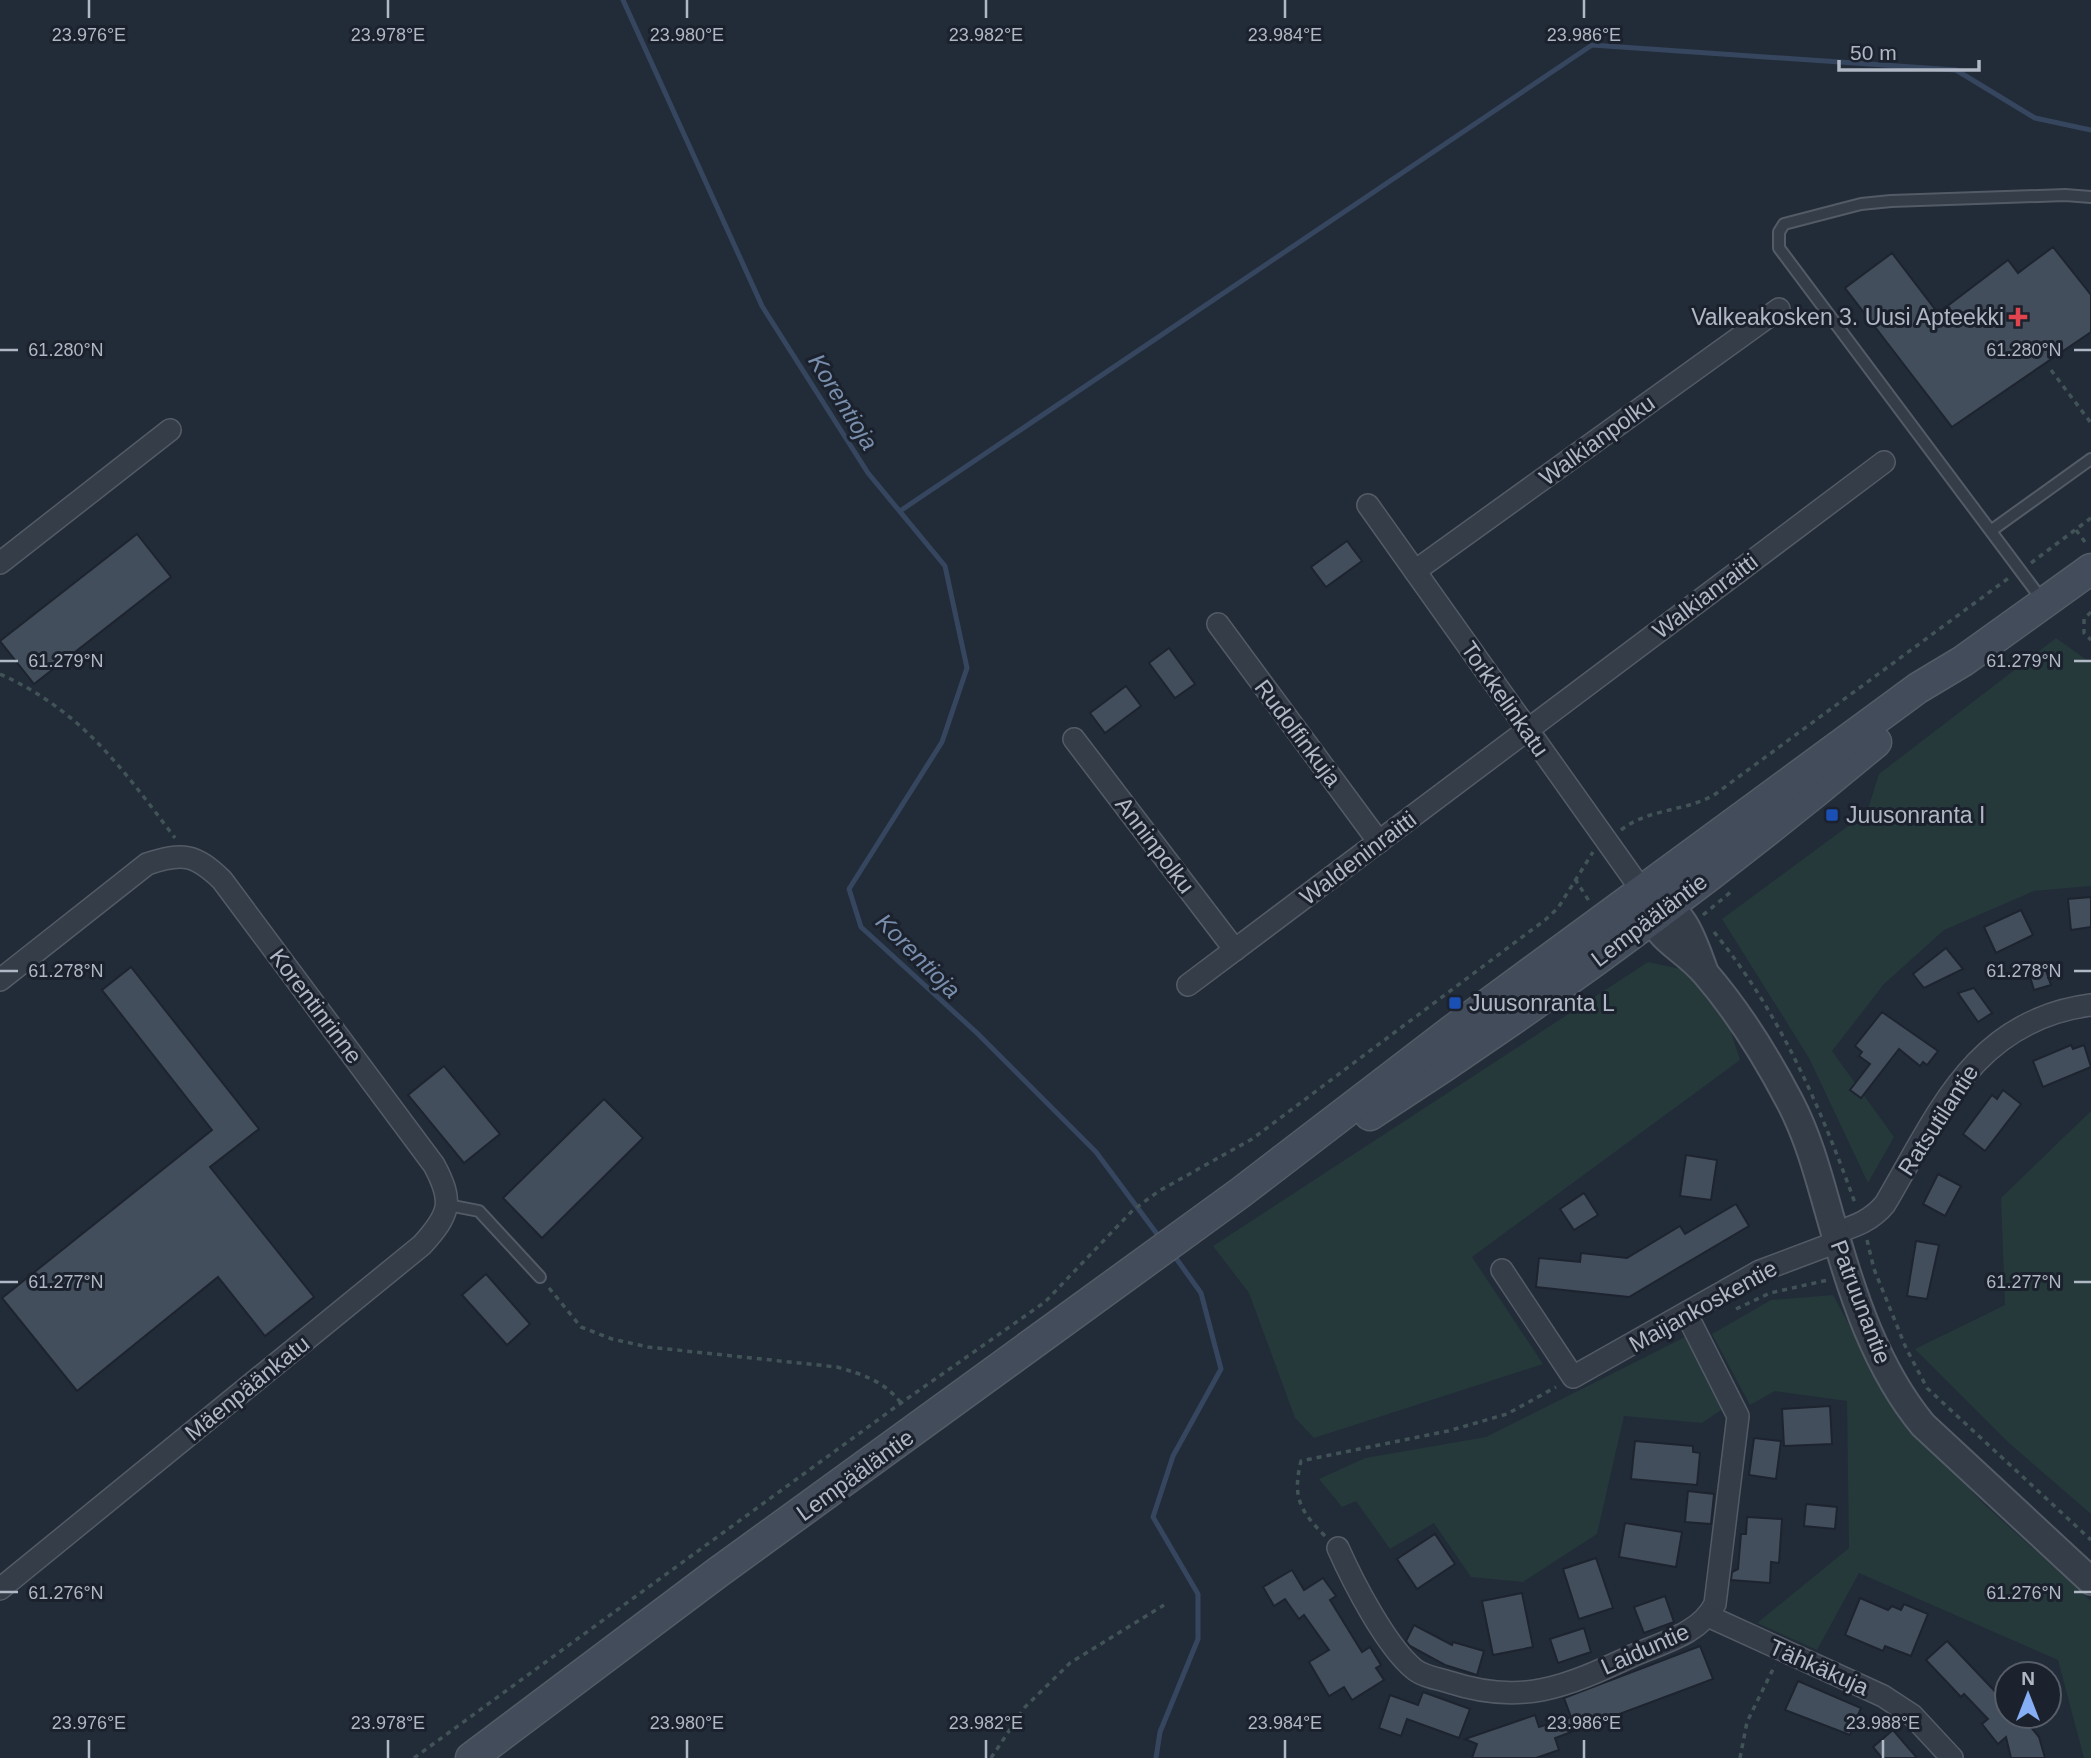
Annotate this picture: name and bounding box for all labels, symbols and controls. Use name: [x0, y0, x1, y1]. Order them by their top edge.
text: 23.976°E: [52, 25, 126, 45]
text: 23.978°E: [351, 25, 425, 45]
text: 23.980°E: [650, 25, 724, 45]
text: 23.982°E: [949, 25, 1023, 45]
text: 23.984°E: [1248, 25, 1322, 45]
text: 23.986°E: [1547, 25, 1621, 45]
scale bar: [1839, 28, 1979, 72]
text: 50 m: [1850, 41, 1897, 64]
place label: Valkeakosken 3. Uusi Apteekki: [1691, 304, 2004, 330]
marker: Valkeakosken 3. Uusi Apteekki: [2010, 309, 2026, 325]
text: 61.280°N: [28, 340, 104, 360]
text: 61.280°N: [1986, 340, 2062, 360]
water label: Korentioja: [803, 349, 884, 455]
street label: Walkianpolku: [1534, 390, 1660, 490]
street label: Walkianraitti: [1647, 548, 1763, 644]
street label: Torkkelinkatu: [1456, 637, 1554, 761]
text: 61.279°N: [28, 651, 104, 671]
text: 61.279°N: [1986, 651, 2062, 671]
street label: Rudolfinkuja: [1250, 675, 1347, 792]
street label: Anninpolku: [1110, 792, 1200, 898]
place label: Juusonranta I: [1846, 802, 1985, 828]
street label: Waldeninraitti: [1295, 806, 1421, 910]
marker: Juusonranta I: [1824, 807, 1840, 823]
street label: Lempääläntie: [1586, 868, 1712, 972]
water label: Korentioja: [871, 908, 966, 1003]
street label: Korentinrinne: [264, 944, 368, 1068]
text: 61.278°N: [28, 961, 104, 981]
text: 61.278°N: [1986, 961, 2062, 981]
place label: Juusonranta L: [1469, 990, 1615, 1016]
marker: Juusonranta L: [1447, 995, 1463, 1011]
street label: Ratsutilantie: [1893, 1060, 1983, 1180]
street label: Patruunantie: [1825, 1236, 1897, 1368]
street label: Maijankoskentie: [1625, 1255, 1781, 1357]
text: 61.277°N: [28, 1272, 104, 1292]
text: 61.277°N: [1986, 1272, 2062, 1292]
street label: Mäenpäänkatu: [180, 1330, 314, 1446]
street label: Lempääläntie: [791, 1424, 919, 1526]
text: 61.276°N: [28, 1583, 104, 1603]
text: 61.276°N: [1986, 1583, 2062, 1603]
street label: Laiduntie: [1597, 1618, 1693, 1680]
street label: Tähkäkuja: [1765, 1634, 1873, 1701]
north arrow: [1993, 1660, 2063, 1730]
text: N: [2021, 1668, 2035, 1689]
text: 23.976°E: [52, 1713, 126, 1733]
text: 23.978°E: [351, 1713, 425, 1733]
text: 23.980°E: [650, 1713, 724, 1733]
text: 23.982°E: [949, 1713, 1023, 1733]
text: 23.984°E: [1248, 1713, 1322, 1733]
text: 23.986°E: [1547, 1713, 1621, 1733]
text: 23.988°E: [1846, 1713, 1920, 1733]

